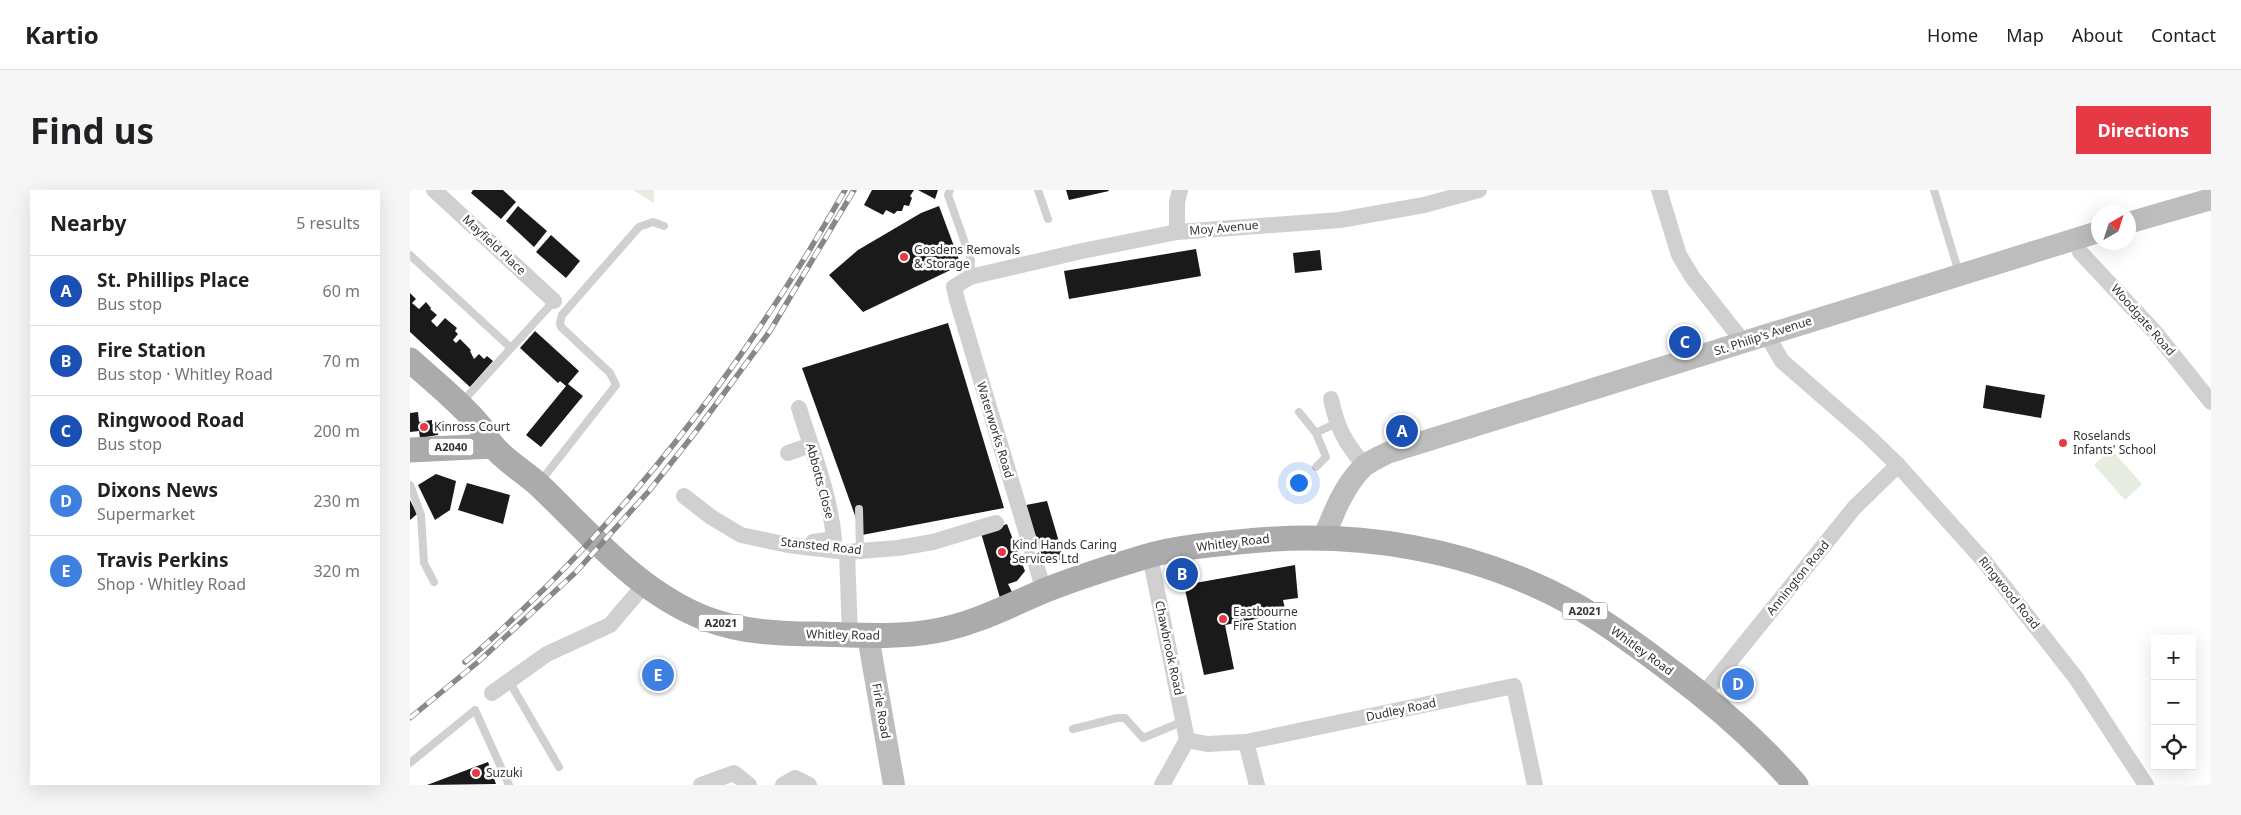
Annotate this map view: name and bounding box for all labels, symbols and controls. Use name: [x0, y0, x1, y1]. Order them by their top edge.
text: Kartio: [25, 18, 99, 51]
text: Home: [1927, 23, 1978, 47]
text: Map: [2006, 23, 2044, 47]
text: About: [2072, 23, 2123, 47]
text: Contact: [2151, 23, 2216, 47]
button: Directions: [2076, 106, 2211, 154]
text: Find us: [30, 107, 154, 154]
north arrow: [2091, 205, 2136, 250]
text: Nearby: [50, 209, 126, 237]
street label: Mayfield Place: [459, 211, 530, 279]
text: 5 results: [296, 212, 360, 234]
street label: Moy Avenue: [1189, 216, 1259, 239]
place label: Gosdens Removals & Storage: [914, 241, 1021, 272]
marker: Gosdens Removals & Storage: [898, 251, 910, 263]
text: St. Phillips Place: [97, 267, 249, 293]
text: A: [60, 280, 72, 302]
text: 60 m: [323, 280, 360, 302]
street label: Woodgate Road: [2107, 280, 2179, 359]
text: Bus stop: [97, 293, 162, 315]
street label: St. Philip's Avenue: [1712, 312, 1814, 359]
pin: C: [1669, 323, 1701, 361]
text: Fire Station: [97, 337, 206, 363]
text: B: [61, 350, 71, 372]
text: 70 m: [323, 350, 360, 372]
text: Bus stop · Whitley Road: [97, 363, 273, 385]
street label: Waterworks Road: [973, 380, 1018, 480]
text: Ringwood Road: [97, 407, 244, 433]
pin: A: [1386, 412, 1418, 450]
place label: Kinross Court: [434, 418, 511, 435]
text: C: [61, 420, 71, 442]
text: 200 m: [313, 420, 360, 442]
marker: Kinross Court: [418, 421, 430, 433]
place label: Roselands Infants' School: [2073, 427, 2156, 458]
text: Bus stop: [97, 433, 162, 455]
marker: Roselands Infants' School: [2057, 437, 2069, 449]
road number: A2040: [428, 438, 474, 456]
street label: Abbotts Close: [802, 441, 839, 521]
your location: [1286, 470, 1312, 496]
text: Dixons News: [97, 477, 218, 503]
text: D: [60, 490, 72, 512]
text: 230 m: [313, 490, 360, 512]
text: Supermarket: [97, 503, 195, 525]
street label: Whitley Road: [1195, 530, 1271, 555]
street label: Stansted Road: [780, 533, 862, 558]
place label: Kind Hands Caring Services Ltd: [1012, 536, 1117, 567]
street label: Annington Road: [1762, 537, 1833, 619]
marker: Kind Hands Caring Services Ltd: [996, 546, 1008, 558]
text: Travis Perkins: [97, 547, 229, 573]
street label: Ringwood Road: [1975, 553, 2044, 632]
pin: B: [1166, 555, 1198, 593]
text: E: [62, 560, 70, 582]
text: 320 m: [313, 560, 360, 582]
text: Shop · Whitley Road: [97, 573, 246, 595]
street label: Chawbrook Road: [1151, 599, 1188, 697]
road number: A2021: [1562, 602, 1608, 620]
place label: Eastbourne Fire Station: [1233, 603, 1298, 634]
marker: Eastbourne Fire Station: [1217, 613, 1229, 625]
road number: A2021: [698, 614, 744, 632]
street label: Whitley Road: [1607, 622, 1677, 679]
street label: Whitley Road: [806, 625, 880, 644]
map controls: [2151, 635, 2196, 770]
button: +: [2151, 635, 2196, 680]
pin: E: [642, 656, 674, 694]
pin: D: [1722, 665, 1754, 703]
button: −: [2151, 680, 2196, 725]
street label: Firle Road: [868, 682, 895, 740]
street label: Dudley Road: [1364, 694, 1438, 725]
button: locate: [2151, 725, 2196, 770]
place label: Suzuki: [486, 764, 523, 781]
marker: Suzuki: [470, 767, 482, 779]

